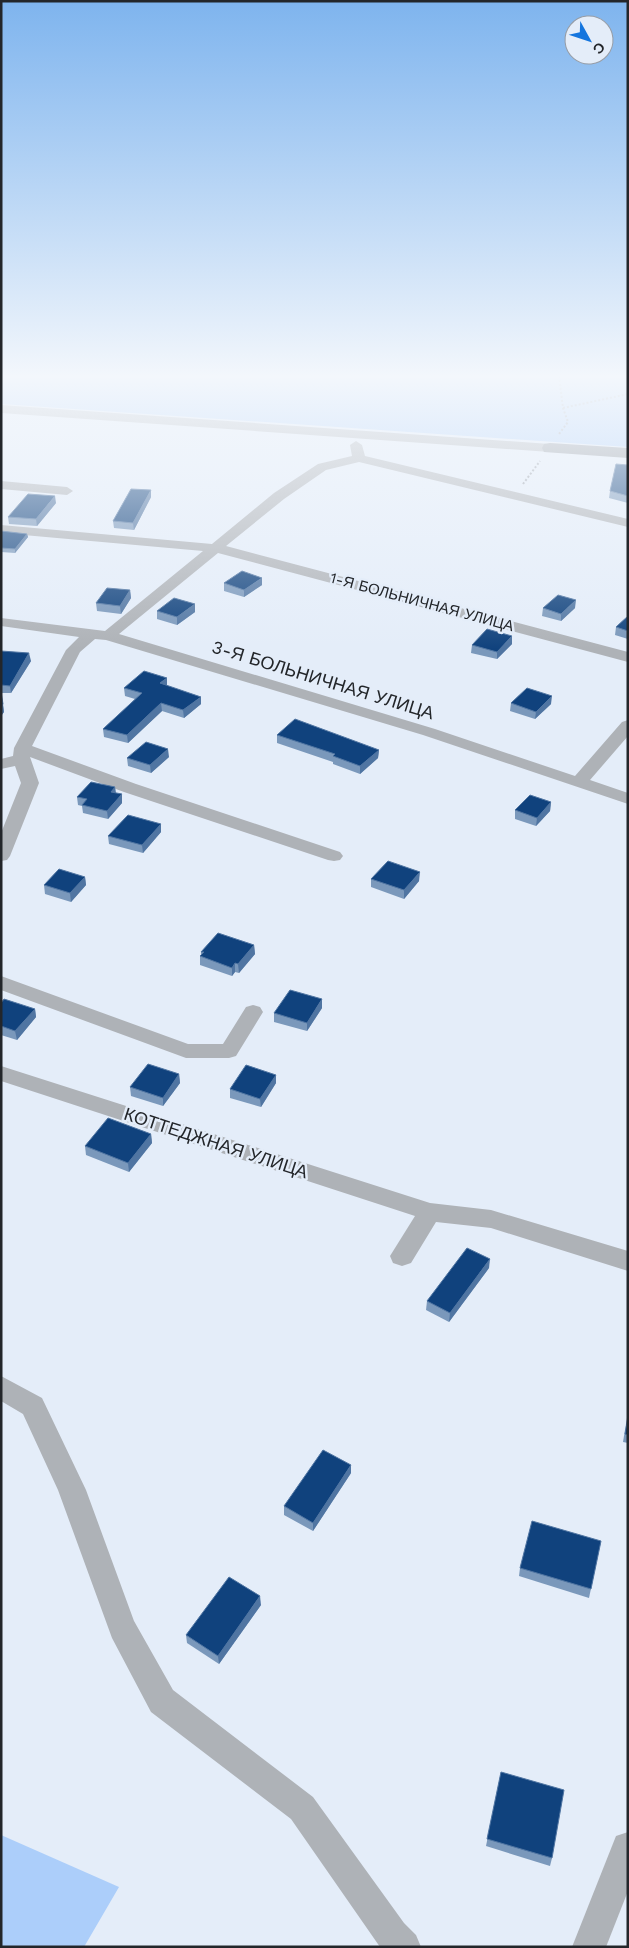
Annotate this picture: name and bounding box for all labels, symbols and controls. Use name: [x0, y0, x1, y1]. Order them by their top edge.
north arrow: [564, 15, 614, 65]
text: С: [590, 39, 608, 57]
street label: 1-Я БОЛЬНИЧНАЯ УЛИЦА: [328, 569, 516, 635]
street label: 3-Я БОЛЬНИЧНАЯ УЛИЦА: [210, 636, 437, 723]
street label: КОТТЕДЖНАЯ УЛИЦА: [122, 1103, 311, 1182]

